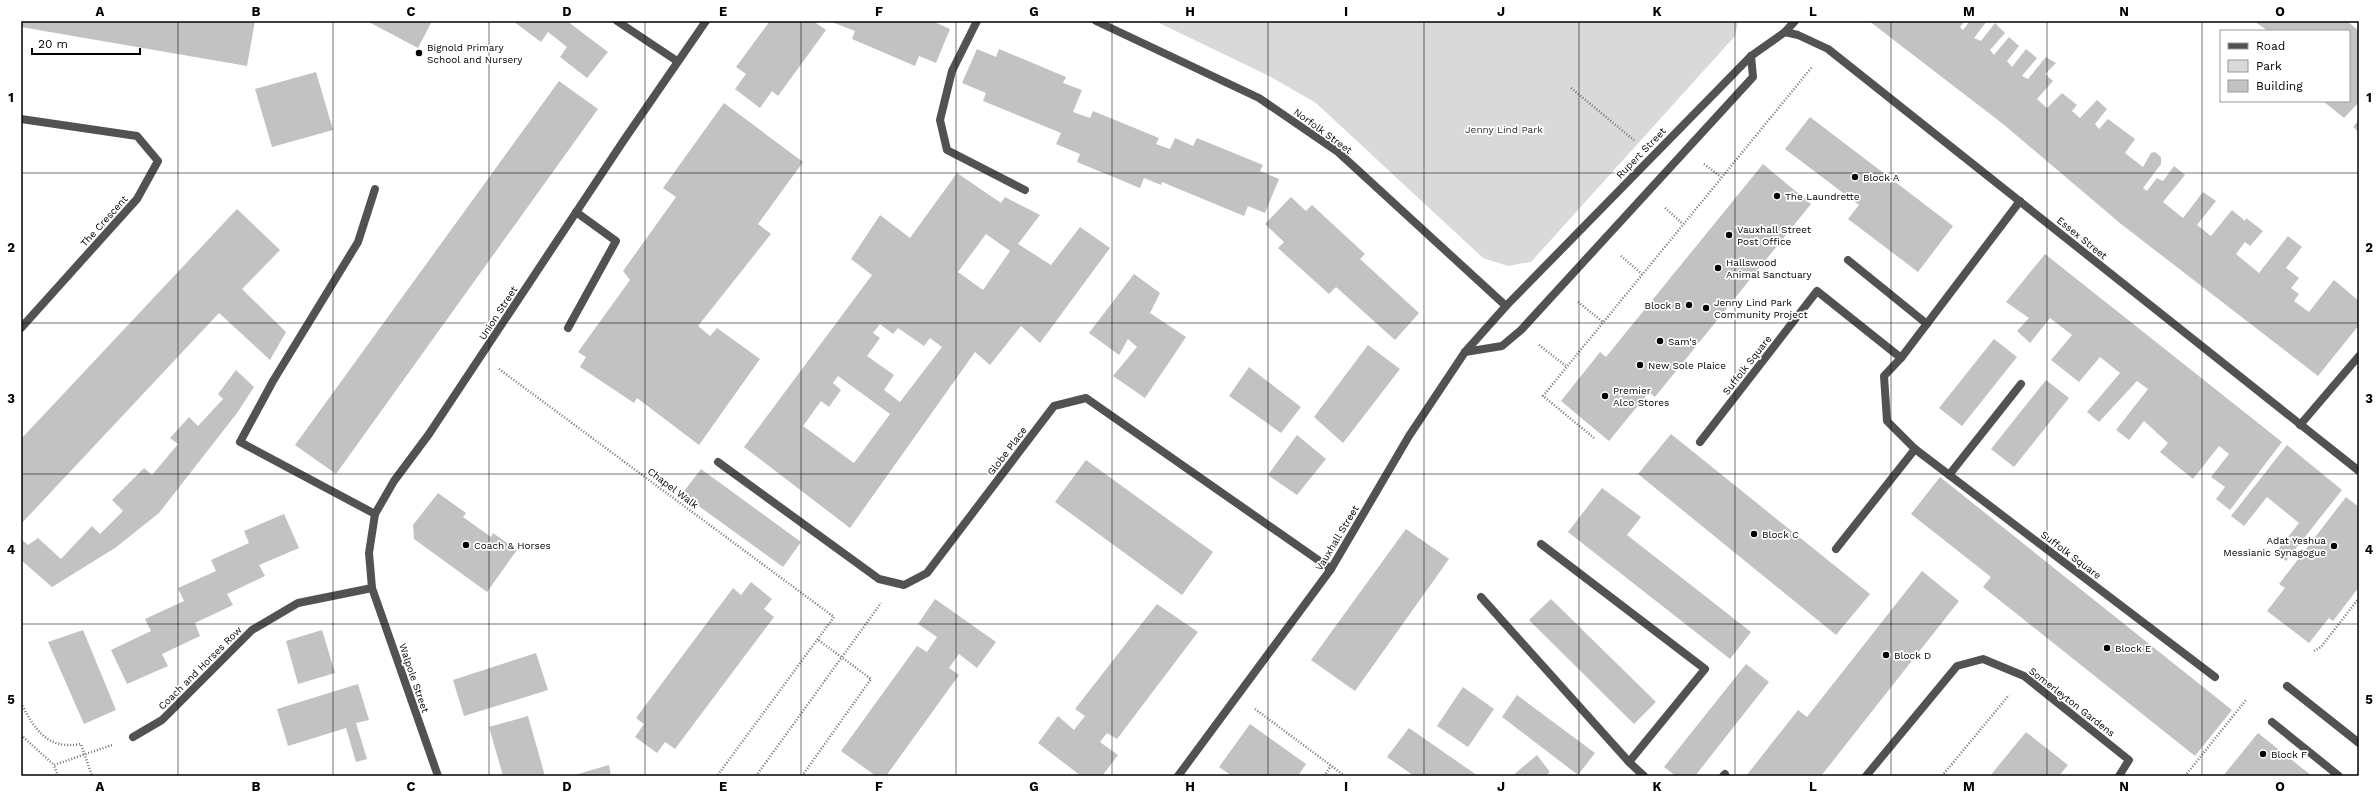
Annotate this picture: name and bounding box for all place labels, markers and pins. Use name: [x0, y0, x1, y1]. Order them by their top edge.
place label: Bignold Primary School and Nursery: [427, 42, 523, 65]
marker: Bignold Primary School and Nursery: [414, 48, 424, 58]
marker: Block A: [1850, 172, 1860, 182]
place label: Block A: [1863, 172, 1900, 183]
marker: The Laundrette: [1772, 191, 1782, 201]
place label: The Laundrette: [1785, 191, 1860, 202]
place label: Vauxhall Street Post Office: [1737, 224, 1812, 247]
marker: Vauxhall Street Post Office: [1724, 230, 1734, 240]
place label: Hallswood Animal Sanctuary: [1726, 257, 1813, 280]
marker: Hallswood Animal Sanctuary: [1713, 263, 1723, 273]
place label: Jenny Lind Park Community Project: [1714, 297, 1808, 320]
place label: Block B: [1644, 300, 1681, 311]
marker: Block B: [1684, 300, 1694, 310]
marker: Jenny Lind Park Community Project: [1701, 303, 1711, 313]
marker: Sam's: [1655, 336, 1665, 346]
place label: Sam's: [1668, 336, 1697, 347]
marker: New Sole Plaice: [1635, 360, 1645, 370]
place label: New Sole Plaice: [1648, 360, 1726, 371]
place label: Premier Alco Stores: [1613, 385, 1669, 408]
marker: Premier Alco Stores: [1600, 391, 1610, 401]
marker: Block C: [1749, 529, 1759, 539]
place label: Block C: [1762, 529, 1799, 540]
place label: Adat Yeshua Messianic Synagogue: [2223, 535, 2326, 558]
marker: Coach & Horses: [461, 540, 471, 550]
place label: Coach & Horses: [474, 540, 551, 551]
marker: Adat Yeshua Messianic Synagogue: [2329, 541, 2339, 551]
marker: Block E: [2102, 643, 2112, 653]
place label: Block E: [2115, 643, 2151, 654]
marker: Block D: [1881, 650, 1891, 660]
place label: Block D: [1894, 650, 1931, 661]
marker: Block F: [2258, 749, 2268, 759]
place label: Block F: [2271, 749, 2307, 760]

